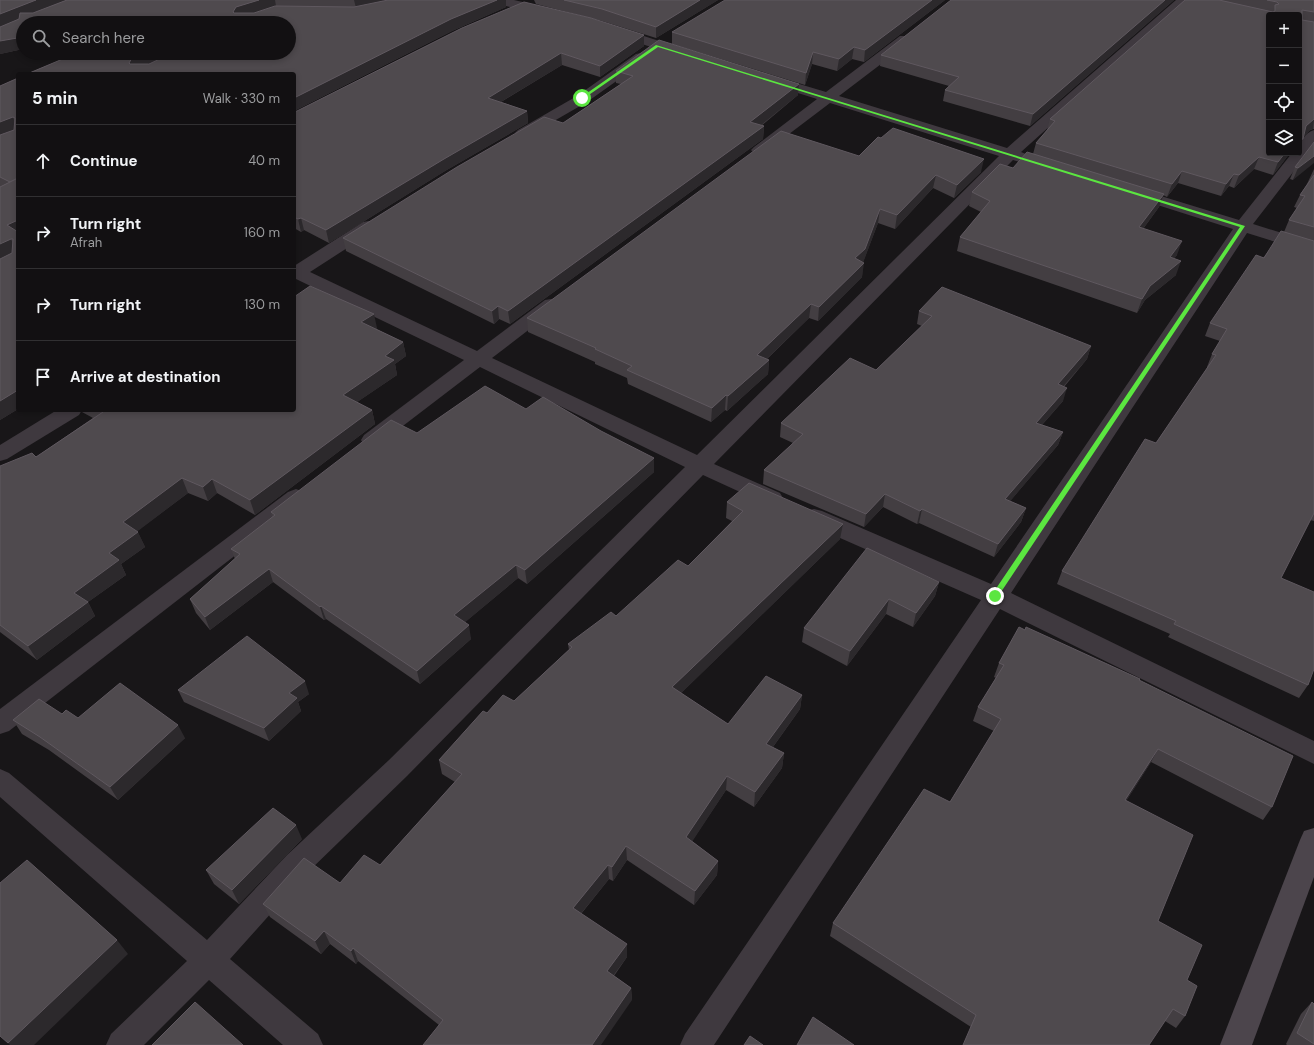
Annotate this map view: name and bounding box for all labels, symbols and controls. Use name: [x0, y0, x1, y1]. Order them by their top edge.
map controls: [1266, 12, 1302, 156]
button: +: [1266, 12, 1302, 48]
search box: [16, 16, 296, 60]
icon: search: [30, 27, 52, 49]
text: Search here: [62, 28, 145, 48]
button: −: [1266, 48, 1302, 84]
button: locate: [1266, 84, 1302, 120]
text: 5 min: [32, 87, 78, 109]
route start: [573, 89, 591, 107]
text: Walk · 330 m: [203, 90, 280, 107]
button: layers: [1266, 120, 1302, 156]
icon: ahead: [32, 150, 54, 172]
text: Continue: [70, 151, 138, 171]
text: 40 m: [248, 152, 280, 169]
text: Turn right: [70, 214, 141, 234]
icon: right: [32, 222, 54, 244]
text: 160 m: [244, 224, 280, 241]
text: Afrah: [70, 234, 102, 251]
icon: right: [32, 294, 54, 316]
text: Turn right: [70, 295, 141, 315]
text: 130 m: [244, 296, 280, 313]
icon: arrive: [32, 366, 54, 388]
text: Arrive at destination: [70, 367, 221, 387]
route end: [986, 587, 1004, 605]

